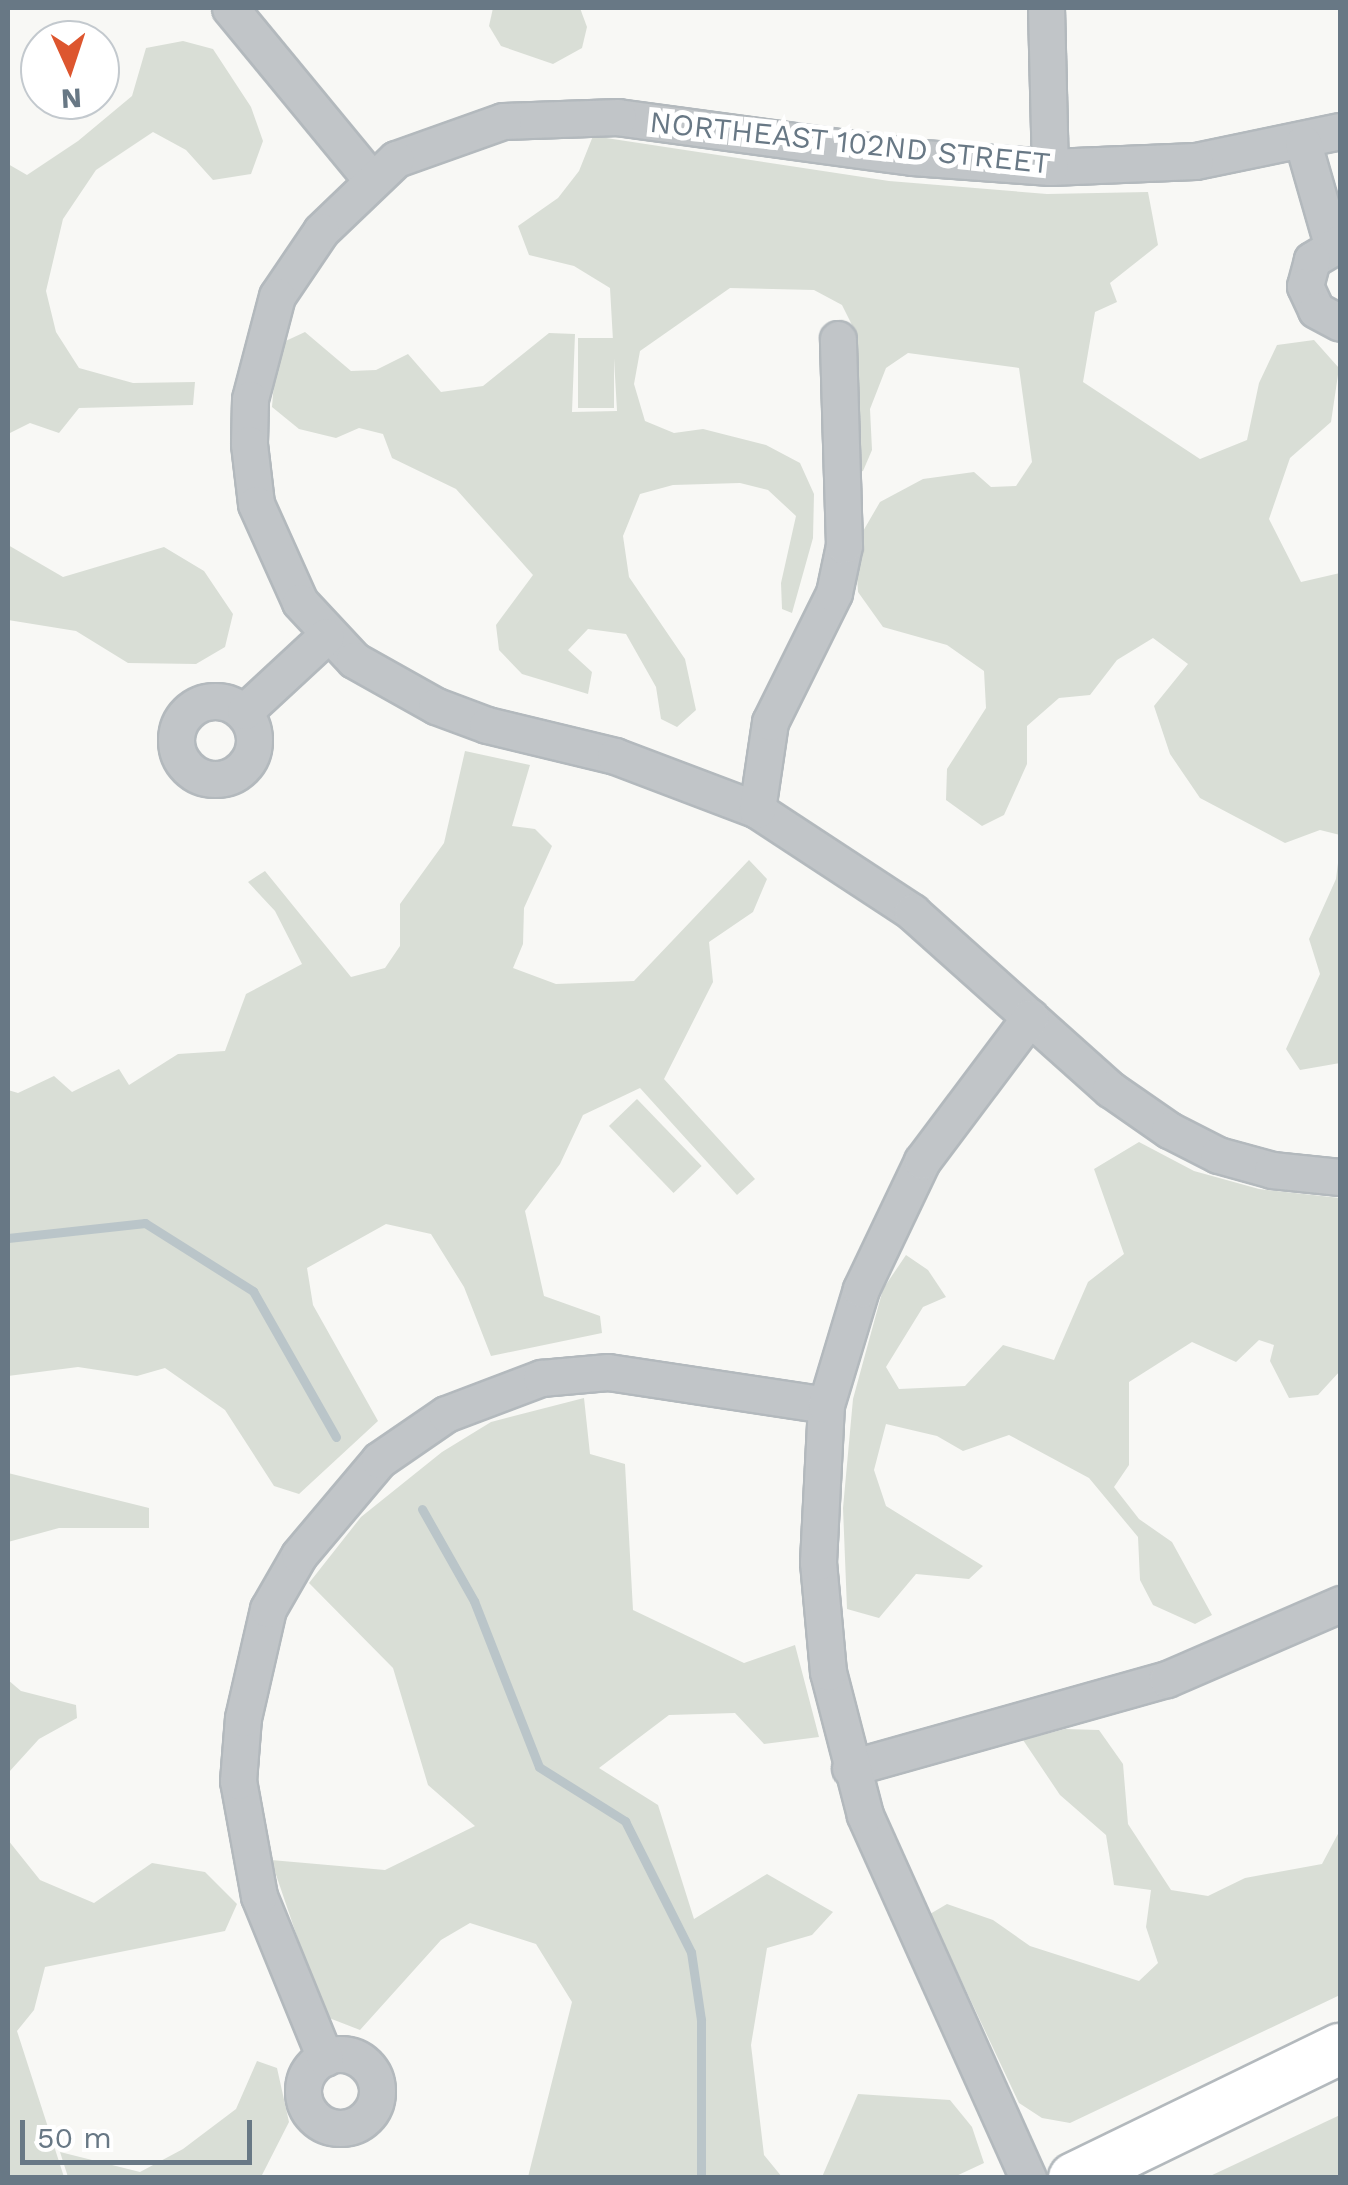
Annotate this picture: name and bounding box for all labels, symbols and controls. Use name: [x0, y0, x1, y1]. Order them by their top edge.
north arrow: [20, 20, 120, 120]
text: N: [60, 81, 83, 115]
street label: NORTHEAST 102ND STREET: [647, 104, 1053, 182]
scale bar: [25, 2100, 258, 2162]
text: 50 m: [37, 2120, 112, 2155]

